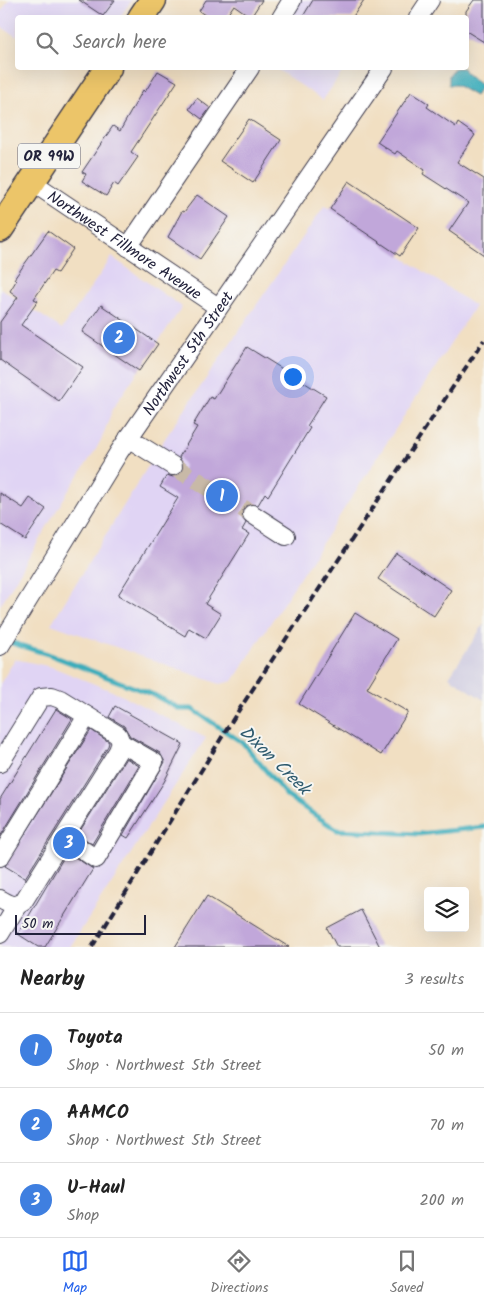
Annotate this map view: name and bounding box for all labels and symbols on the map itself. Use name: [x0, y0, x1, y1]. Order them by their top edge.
road number: OR 99W: [18, 144, 80, 168]
street label: Northwest Fillmore Avenue: [42, 185, 206, 307]
street label: Northwest 5th Street: [137, 286, 241, 421]
pin: 2: [103, 319, 135, 357]
your location: [280, 364, 306, 390]
pin: 1: [206, 477, 238, 515]
water label: Dixon Creek: [232, 719, 318, 805]
pin: 3: [53, 824, 85, 862]
scale bar: [15, 912, 146, 935]

